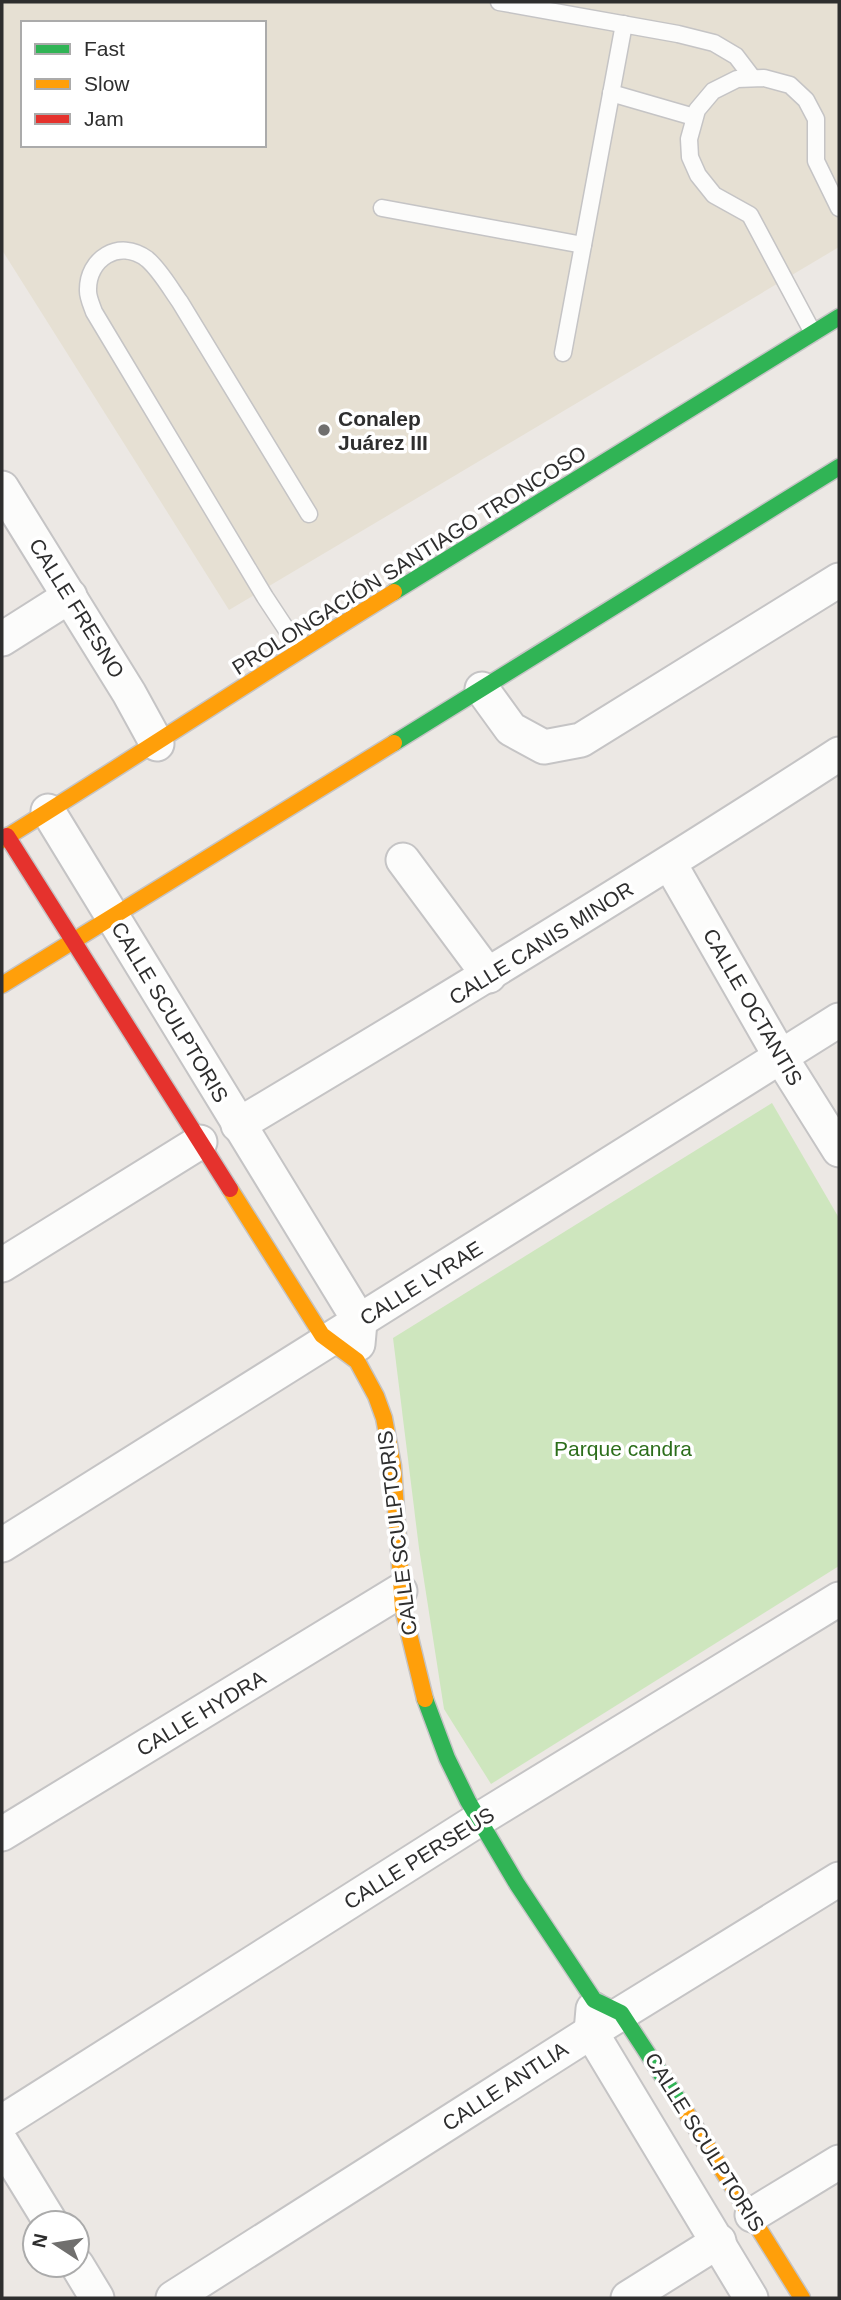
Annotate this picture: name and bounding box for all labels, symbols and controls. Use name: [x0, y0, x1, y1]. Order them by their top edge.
legend: [21, 21, 266, 147]
text: Fast: [84, 37, 125, 60]
text: Slow: [84, 72, 130, 95]
text: Jam: [84, 107, 124, 130]
place label: Conalep Juárez III: [338, 407, 428, 454]
marker: Conalep Juárez III: [316, 422, 332, 438]
street label: PROLONGACIÓN SANTIAGO TRONCOSO: [228, 441, 590, 679]
street label: CALLE FRESNO: [25, 534, 129, 682]
street label: CALLE CANIS MINOR: [445, 877, 637, 1009]
street label: CALLE SCULPTORIS: [107, 918, 233, 1106]
street label: CALLE OCTANTIS: [699, 925, 807, 1089]
street label: CALLE LYRAE: [356, 1236, 486, 1330]
street label: CALLE SCULPTORIS: [373, 1429, 421, 1637]
park label: Parque candra: [554, 1437, 692, 1460]
street label: CALLE HYDRA: [133, 1666, 269, 1760]
street label: CALLE PERSEUS: [340, 1802, 498, 1914]
street label: CALLE ANTLIA: [438, 2037, 572, 2135]
street label: CALLE SCULPTORIS: [641, 2048, 769, 2236]
north arrow: [21, 2209, 91, 2279]
text: N: [28, 2232, 52, 2249]

